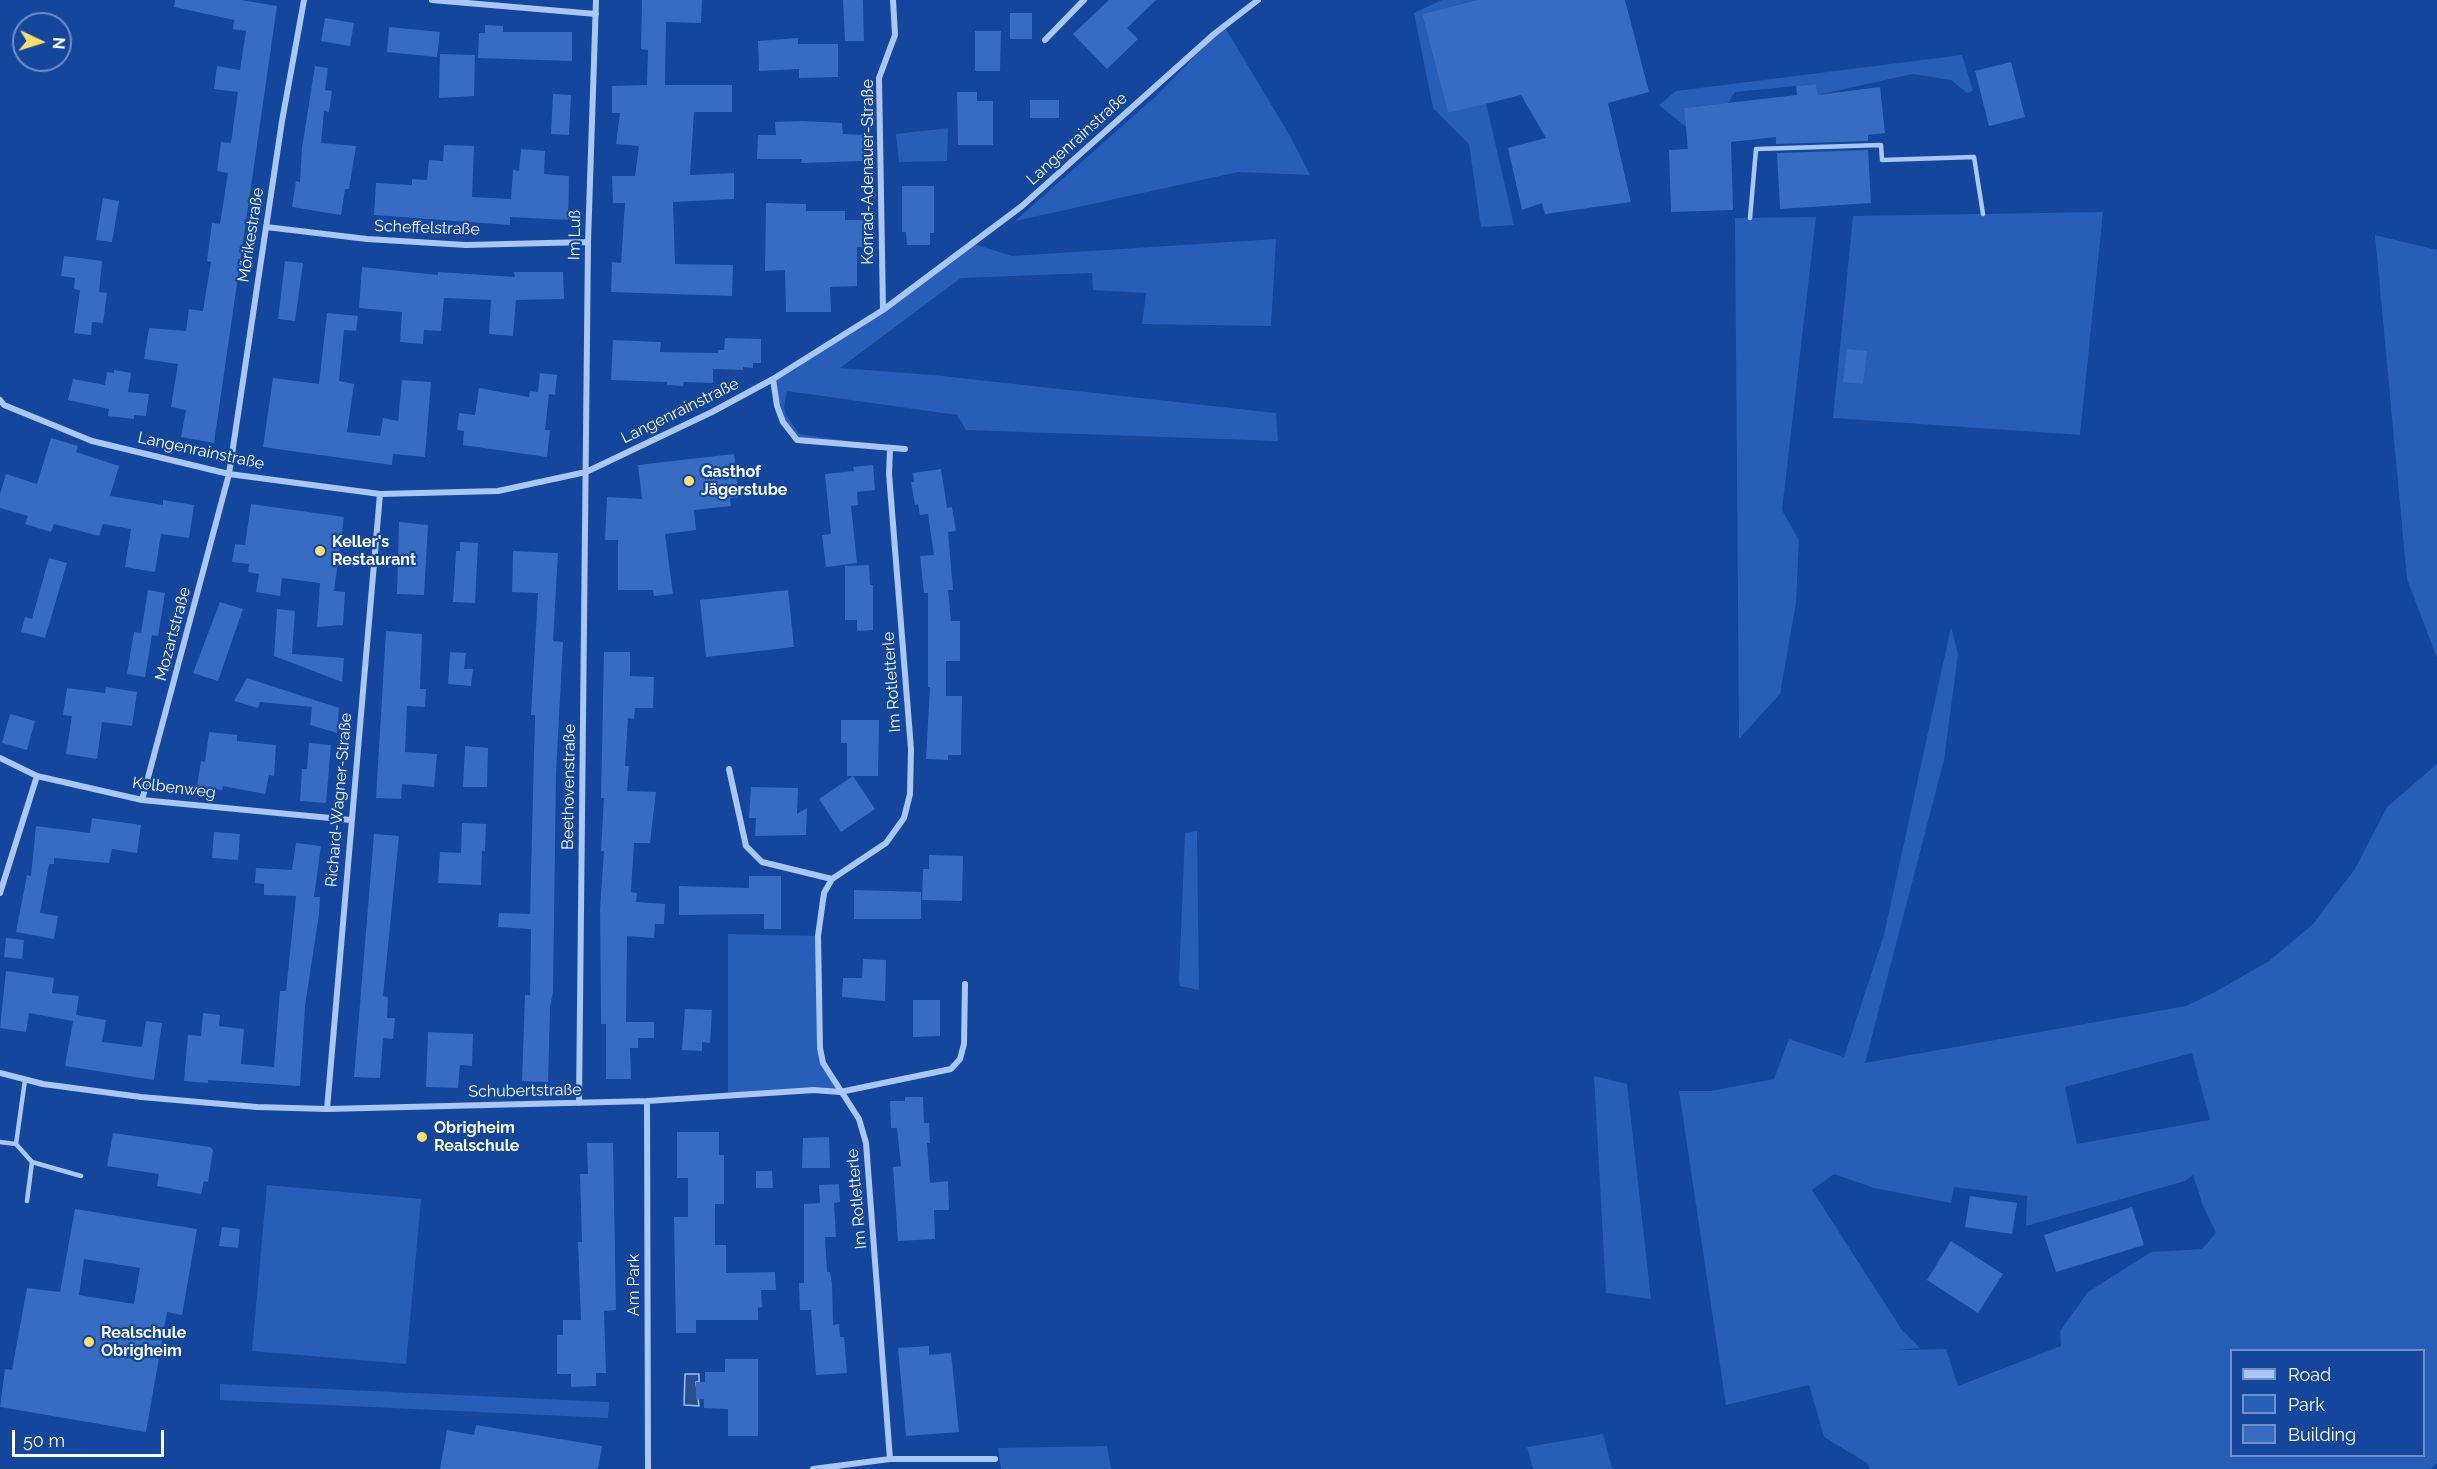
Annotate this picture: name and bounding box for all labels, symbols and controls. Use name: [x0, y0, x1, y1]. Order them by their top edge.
north arrow: [12, 12, 72, 72]
text: N: [49, 36, 68, 50]
street label: Konrad-Adenauer-Straße: [858, 79, 878, 265]
street label: Langenrainstraße: [1023, 89, 1131, 189]
street label: Mörikestraße: [234, 186, 268, 284]
street label: Im Luß: [565, 210, 585, 260]
street label: Scheffelstraße: [374, 217, 480, 239]
street label: Langenrainstraße: [618, 374, 742, 448]
street label: Langenrainstraße: [136, 428, 266, 474]
place label: Gasthof Jägerstube: [701, 462, 787, 500]
marker: Gasthof Jägerstube: [682, 474, 696, 488]
place label: Keller's Restaurant: [332, 532, 416, 570]
marker: Keller's Restaurant: [313, 544, 327, 558]
street label: Mozartstraße: [151, 585, 195, 683]
street label: Im Rotletterle: [879, 631, 905, 733]
street label: Richard-Wagner-Straße: [322, 712, 356, 888]
street label: Beethovenstraße: [558, 724, 580, 850]
street label: Kolbenweg: [131, 773, 217, 803]
street label: Schubertstraße: [468, 1080, 582, 1102]
place label: Obrigheim Realschule: [434, 1118, 519, 1156]
marker: Obrigheim Realschule: [415, 1130, 429, 1144]
street label: Im Rotletterle: [843, 1148, 871, 1250]
street label: Am Park: [624, 1254, 644, 1316]
place label: Realschule Obrigheim: [101, 1323, 186, 1361]
marker: Realschule Obrigheim: [82, 1335, 96, 1349]
legend: [2230, 1349, 2425, 1457]
text: Road: [2288, 1364, 2331, 1385]
text: Park: [2288, 1394, 2325, 1415]
scale bar: [15, 1418, 166, 1456]
text: Building: [2288, 1424, 2356, 1445]
text: 50 m: [23, 1430, 65, 1451]

